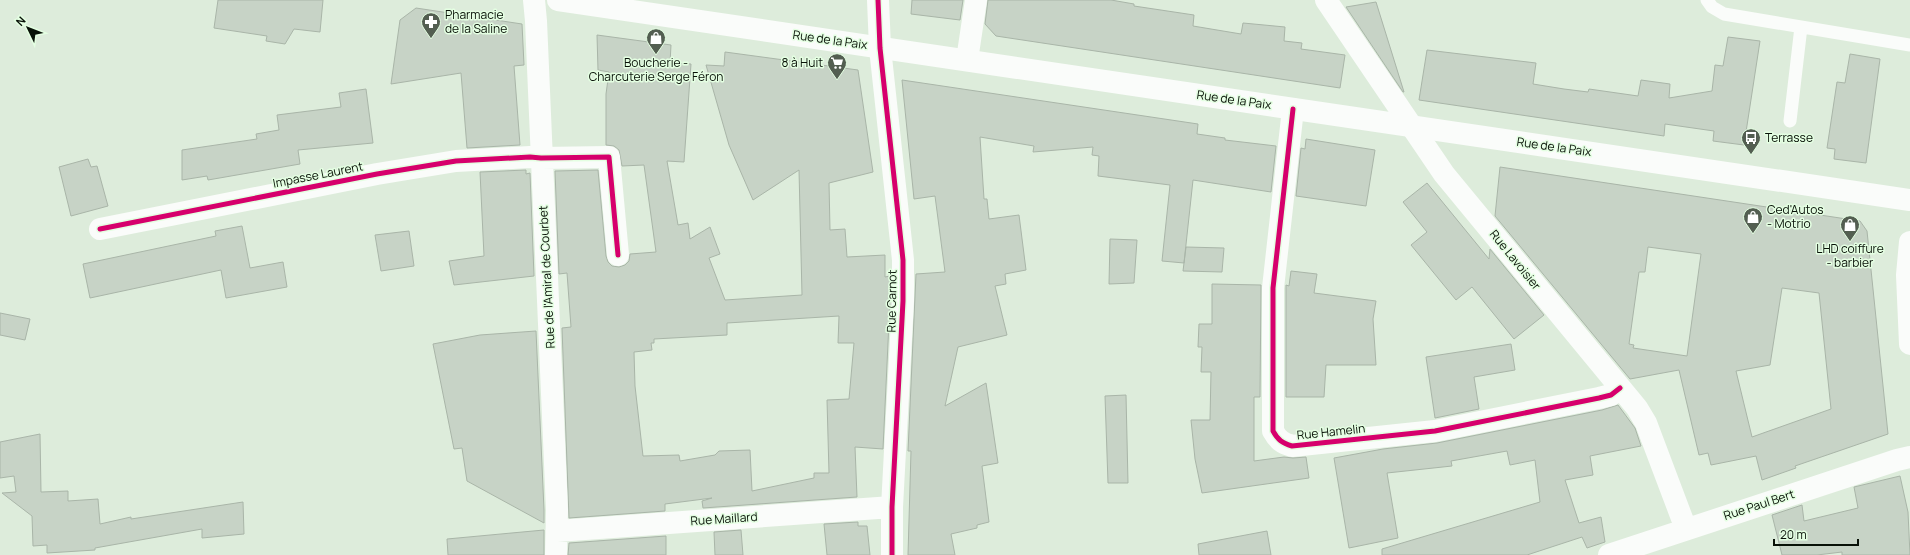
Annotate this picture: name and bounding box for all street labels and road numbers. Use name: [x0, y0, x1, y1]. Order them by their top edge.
street label: Rue de la Paix: [792, 26, 869, 53]
street label: Rue de la Paix: [1196, 86, 1273, 113]
street label: Rue de la Paix: [1516, 133, 1593, 160]
street label: Impasse Laurent: [271, 157, 365, 192]
street label: Rue de l'Amiral de Courbet: [534, 205, 559, 349]
street label: Rue Lavoisier: [1486, 226, 1545, 294]
street label: Rue Carnot: [882, 269, 901, 332]
street label: Rue Hamelin: [1296, 419, 1366, 444]
street label: Rue Paul Bert: [1721, 485, 1797, 524]
street label: Rue Maillard: [690, 508, 758, 529]

